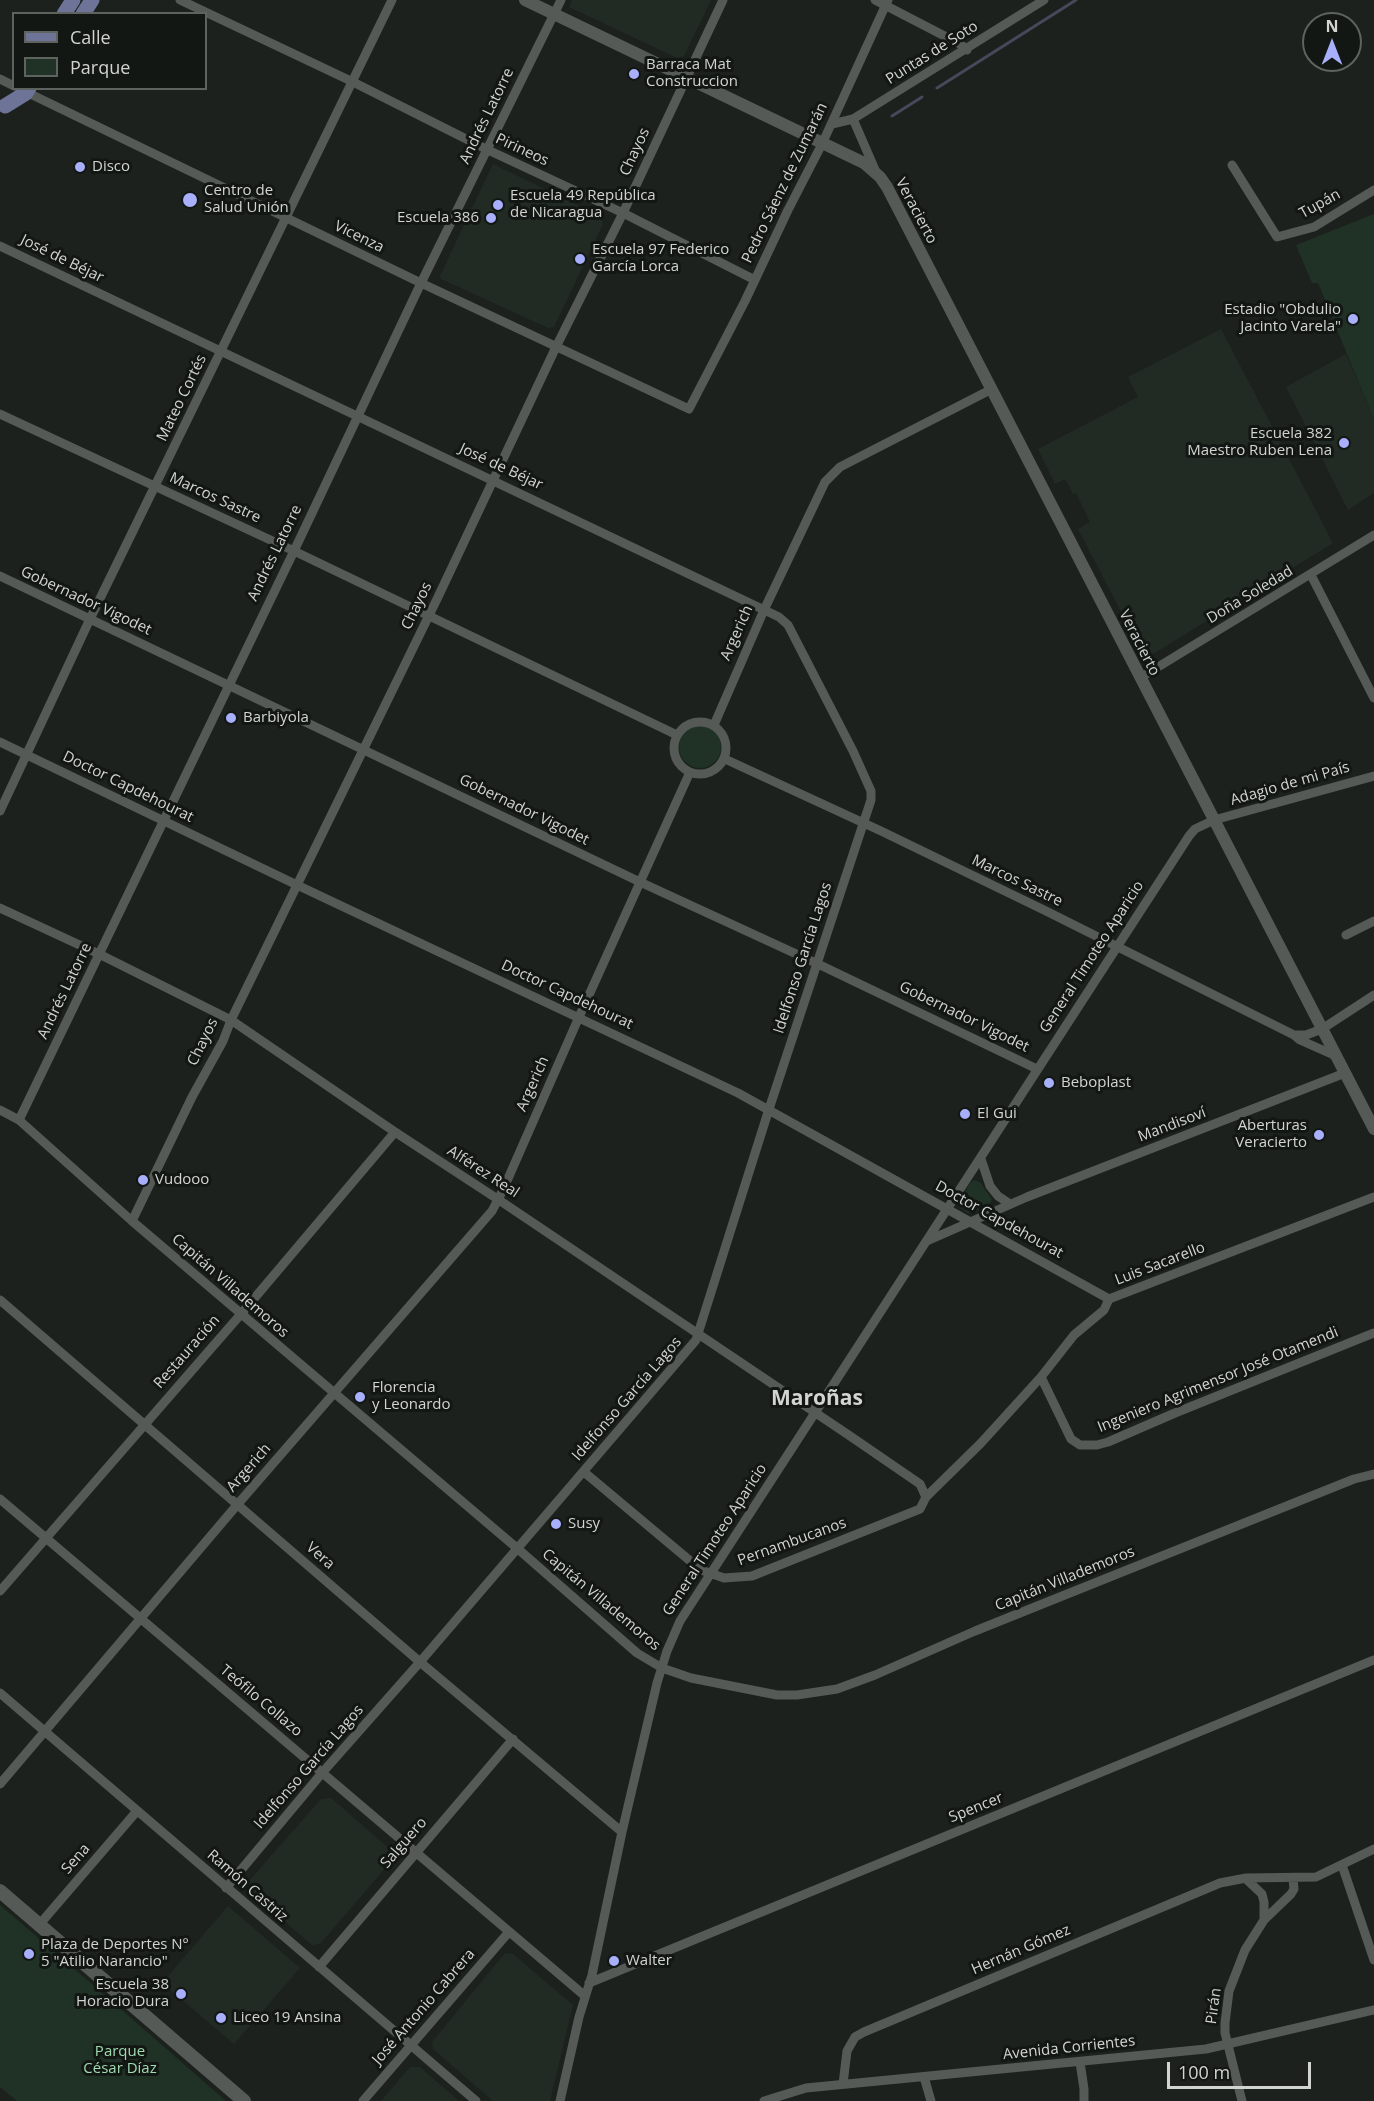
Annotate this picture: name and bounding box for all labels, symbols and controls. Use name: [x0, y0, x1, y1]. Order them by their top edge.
legend: [12, 12, 207, 90]
north arrow: [1302, 12, 1362, 72]
text: N: [1325, 15, 1339, 37]
street label: Puntas de Soto: [883, 17, 981, 89]
text: Calle: [70, 25, 111, 49]
text: Parque: [70, 55, 130, 79]
place label: Barraca Mat Construccion: [646, 56, 738, 91]
street label: Andrés Latorre: [456, 65, 518, 167]
marker: Barraca Mat Construccion: [627, 67, 641, 81]
street label: Pedro Sáenz de Zumarán: [738, 100, 832, 266]
street label: Chayos: [616, 125, 654, 179]
street label: Pirineos: [493, 130, 551, 170]
place label: Disco: [92, 158, 130, 176]
marker: Disco: [73, 160, 87, 174]
street label: Veracierto: [891, 175, 941, 247]
place label: Centro de Salud Unión: [204, 182, 289, 217]
street label: Tupán: [1296, 185, 1344, 223]
place label: Escuela 49 República de Nicaragua: [510, 187, 656, 222]
marker: Centro de Salud Unión: [181, 191, 199, 209]
marker: Escuela 49 República de Nicaragua: [491, 198, 505, 212]
place label: Escuela 386: [397, 209, 479, 227]
marker: Escuela 386: [484, 211, 498, 225]
street label: Vicenza: [331, 217, 387, 257]
street label: José de Béjar: [17, 231, 107, 287]
place label: Escuela 97 Federico García Lorca: [592, 241, 729, 276]
marker: Escuela 97 Federico García Lorca: [573, 252, 587, 266]
place label: Estadio "Obdulio Jacinto Varela": [1224, 301, 1341, 336]
marker: Estadio "Obdulio Jacinto Varela": [1346, 312, 1360, 326]
street label: Mateo Cortés: [153, 352, 211, 444]
place label: Escuela 382 Maestro Ruben Lena: [1187, 425, 1332, 460]
marker: Escuela 382 Maestro Ruben Lena: [1337, 436, 1351, 450]
street label: José de Béjar: [456, 440, 546, 494]
street label: Marcos Sastre: [166, 469, 264, 527]
street label: Andrés Latorre: [244, 502, 306, 604]
street label: Doña Soledad: [1204, 562, 1296, 628]
street label: Gobernador Vigodet: [18, 563, 154, 639]
street label: Chayos: [398, 579, 436, 633]
street label: Argerich: [717, 603, 757, 663]
street label: Veracierto: [1115, 607, 1163, 679]
place label: Barbiyola: [243, 709, 309, 727]
marker: Barbiyola: [224, 711, 238, 725]
street label: Doctor Capdehourat: [60, 748, 196, 826]
street label: Adagio de mi País: [1228, 758, 1352, 810]
street label: Gobernador Vigodet: [456, 771, 592, 849]
street label: Marcos Sastre: [969, 851, 1065, 911]
street label: General Timoteo Aparicio: [1036, 878, 1148, 1036]
street label: Idelfonso García Lagos: [770, 880, 836, 1036]
street label: Andrés Latorre: [34, 940, 96, 1042]
street label: Doctor Capdehourat: [498, 957, 636, 1033]
street label: Gobernador Vigodet: [896, 978, 1032, 1056]
street label: Chayos: [184, 1015, 222, 1069]
street label: Argerich: [513, 1054, 553, 1114]
place label: Beboplast: [1061, 1074, 1131, 1092]
marker: Beboplast: [1042, 1076, 1056, 1090]
street label: Mandisoví: [1135, 1104, 1209, 1146]
place label: El Gui: [977, 1105, 1017, 1123]
marker: El Gui: [958, 1107, 972, 1121]
place label: Aberturas Veracierto: [1235, 1117, 1307, 1152]
marker: Aberturas Veracierto: [1312, 1128, 1326, 1142]
street label: Alférez Real: [444, 1142, 522, 1202]
place label: Vudooo: [155, 1171, 209, 1189]
marker: Vudooo: [136, 1173, 150, 1187]
street label: Doctor Capdehourat: [932, 1177, 1066, 1263]
street label: Capitán Villademoros: [168, 1230, 292, 1342]
street label: Luis Sacarello: [1112, 1239, 1208, 1289]
street label: Restauración: [150, 1312, 224, 1392]
street label: Ingeniero Agrimensor José Otamendi: [1095, 1323, 1341, 1437]
street label: Idelfonso García Lagos: [568, 1333, 686, 1465]
place label: Florencia y Leonardo: [372, 1379, 451, 1414]
district label: Maroñas: [771, 1386, 863, 1412]
marker: Florencia y Leonardo: [353, 1390, 367, 1404]
street label: Argerich: [223, 1440, 275, 1496]
street label: General Timoteo Aparicio: [659, 1461, 771, 1619]
street label: Pernambucanos: [735, 1514, 849, 1570]
place label: Susy: [568, 1515, 600, 1533]
marker: Susy: [549, 1517, 563, 1531]
street label: Vera: [302, 1539, 338, 1573]
street label: Capitán Villademoros: [993, 1543, 1137, 1615]
street label: Capitán Villademoros: [538, 1545, 664, 1655]
street label: Teófilo Collazo: [216, 1661, 306, 1741]
street label: Idelfonso García Lagos: [250, 1701, 368, 1833]
street label: Spencer: [946, 1789, 1006, 1827]
street label: Salguero: [377, 1814, 431, 1872]
street label: Sena: [58, 1840, 94, 1878]
street label: Ramón Castriz: [203, 1846, 291, 1926]
street label: Hernán Gómez: [969, 1921, 1073, 1979]
place label: Plaza de Deportes Nº 5 "Atilio Narancio": [41, 1936, 188, 1971]
street label: José Antonio Cabrera: [369, 1945, 479, 2069]
marker: Plaza de Deportes Nº 5 "Atilio Narancio": [22, 1947, 36, 1961]
place label: Walter: [626, 1952, 672, 1970]
marker: Walter: [607, 1954, 621, 1968]
place label: Escuela 38 Horacio Dura: [76, 1976, 169, 2011]
marker: Escuela 38 Horacio Dura: [174, 1987, 188, 2001]
street label: Pirán: [1203, 1987, 1225, 2025]
place label: Liceo 19 Ansina: [233, 2009, 341, 2027]
marker: Liceo 19 Ansina: [214, 2011, 228, 2025]
street label: Avenida Corrientes: [1002, 2032, 1136, 2064]
park label: Parque César Díaz: [83, 2043, 157, 2078]
scale bar: [1170, 2050, 1314, 2088]
text: 100 m: [1178, 2060, 1230, 2084]

